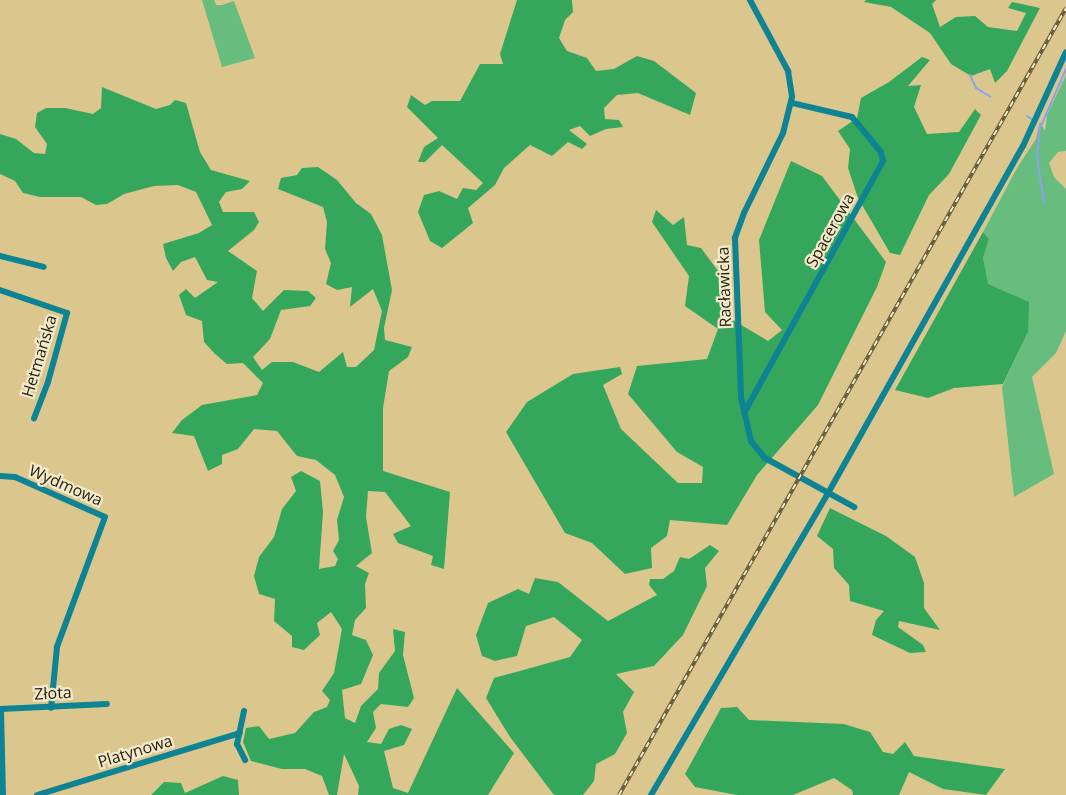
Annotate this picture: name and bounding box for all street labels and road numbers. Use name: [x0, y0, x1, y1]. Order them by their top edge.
street label: Spacerowa: [802, 190, 858, 270]
street label: Racławicka: [713, 246, 735, 328]
street label: Hetmańska: [17, 313, 61, 399]
street label: Wydmowa: [26, 460, 106, 510]
street label: Złota: [34, 682, 72, 704]
street label: Platynowa: [95, 731, 175, 771]

